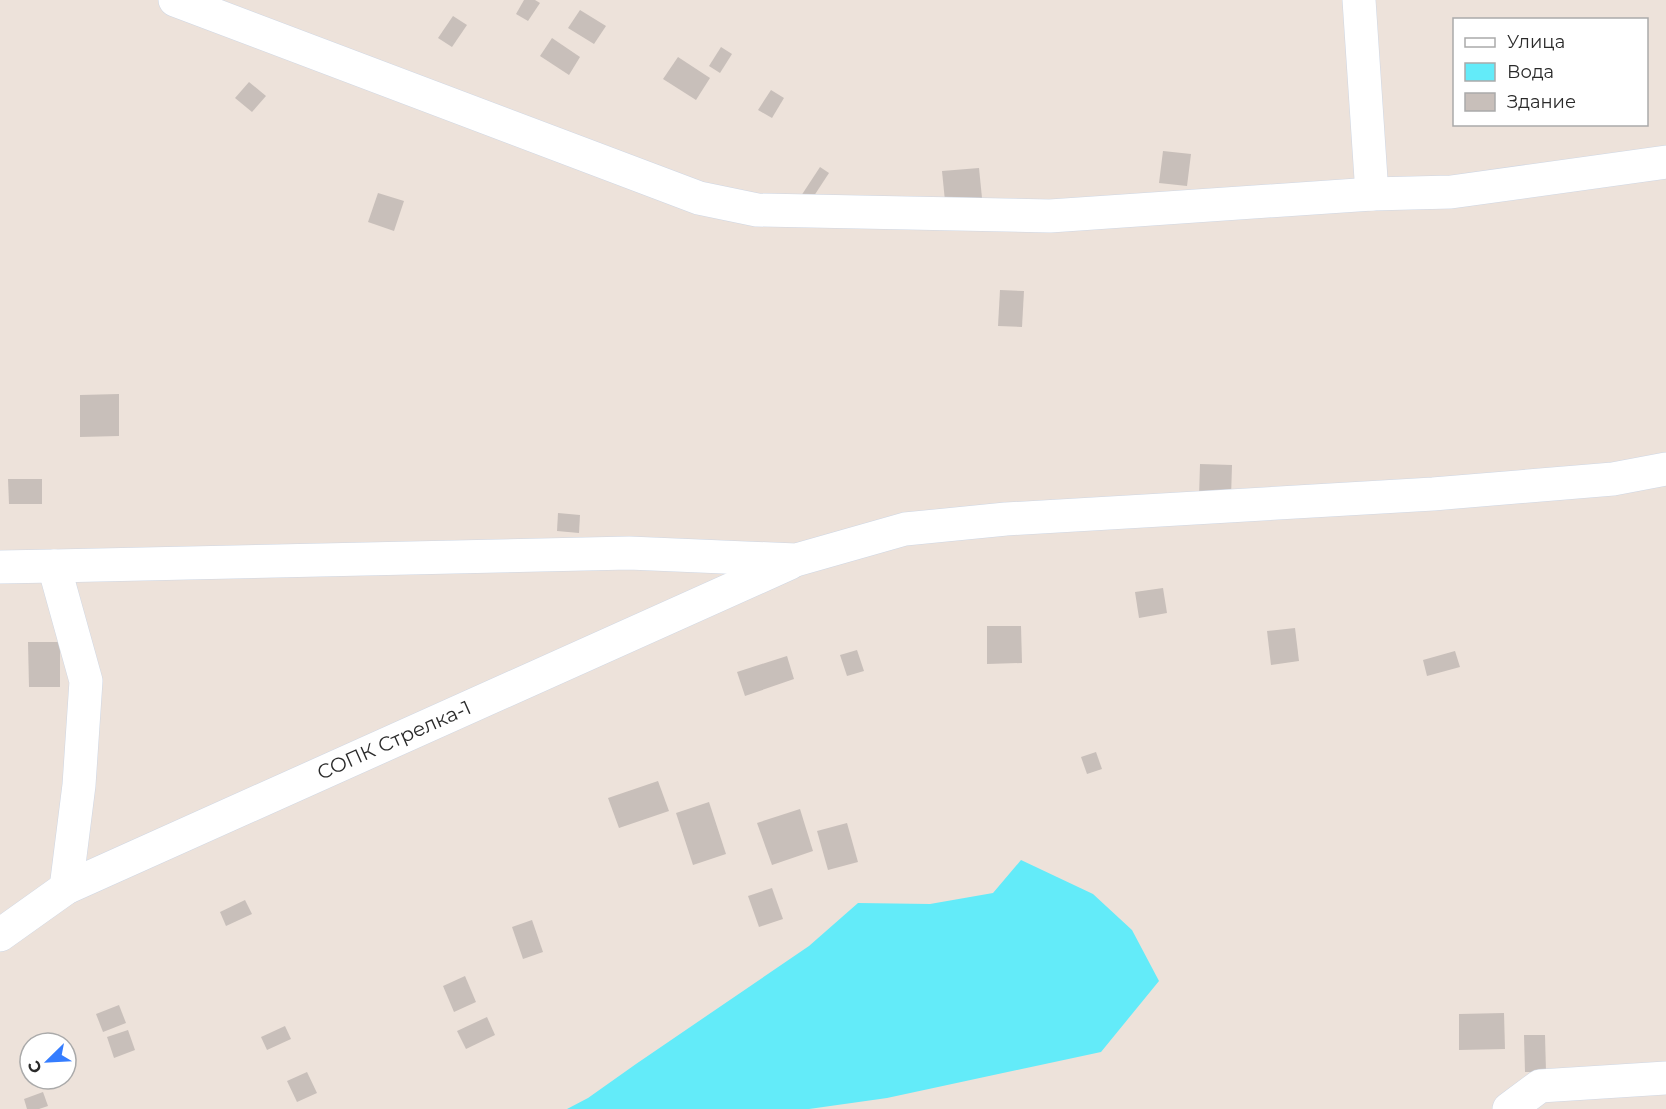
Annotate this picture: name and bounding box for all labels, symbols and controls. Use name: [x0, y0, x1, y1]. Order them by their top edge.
legend: [1453, 18, 1648, 126]
text: Улица: [1507, 31, 1565, 53]
text: Вода: [1507, 61, 1554, 83]
text: Здание: [1507, 91, 1576, 113]
street label: СОПК Стрелка-1: [313, 695, 475, 785]
north arrow: [18, 1031, 78, 1091]
text: С: [24, 1057, 46, 1076]

